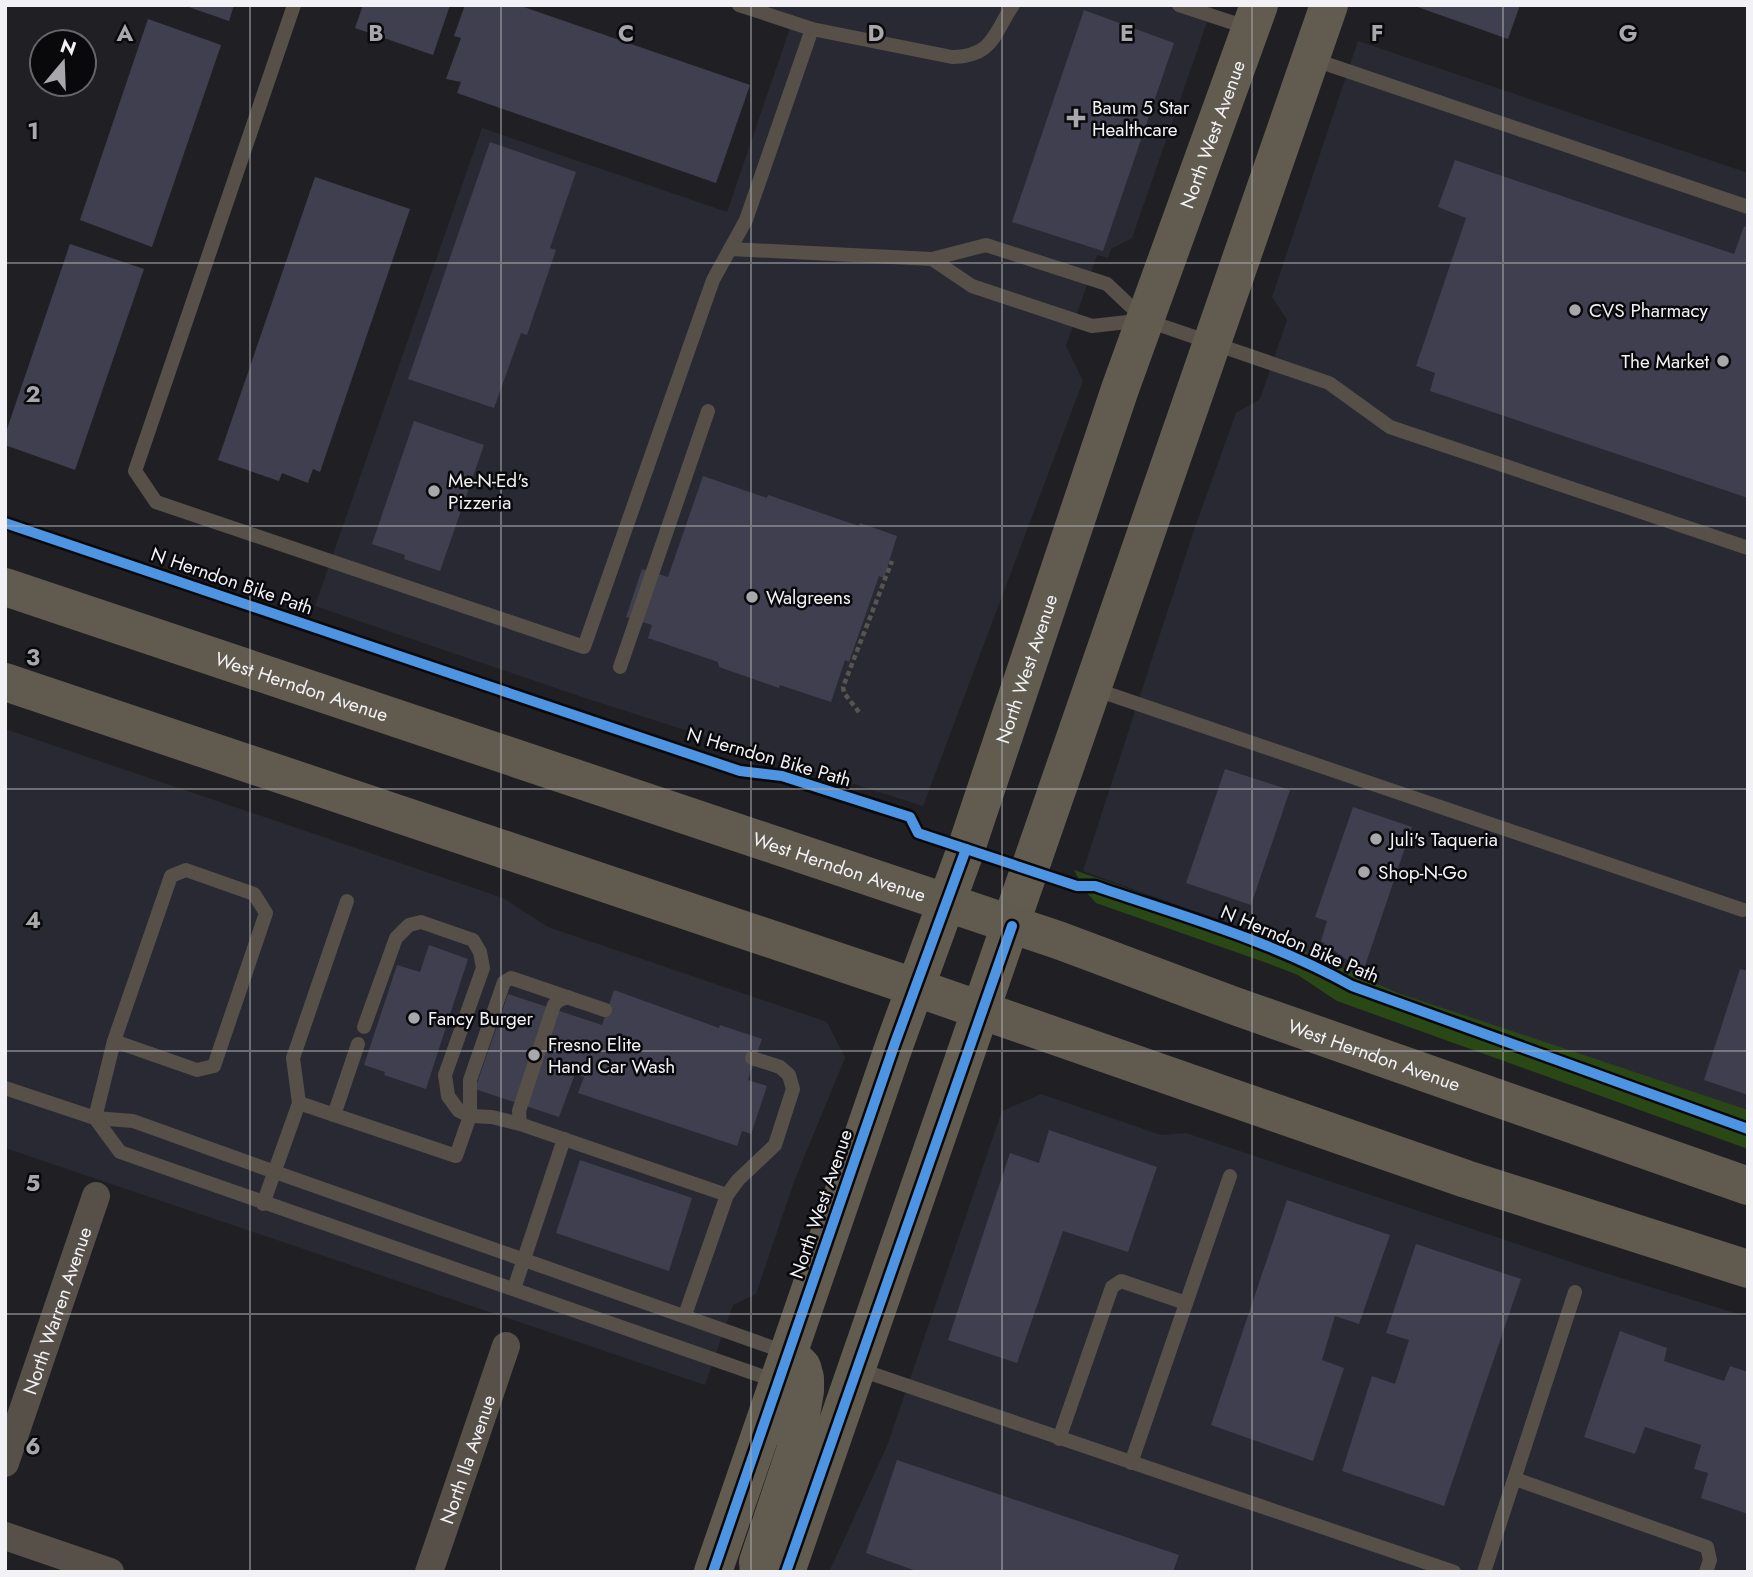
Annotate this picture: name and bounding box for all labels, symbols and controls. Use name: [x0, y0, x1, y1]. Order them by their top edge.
text: A: [116, 16, 134, 50]
text: B: [368, 16, 384, 50]
text: C: [618, 16, 634, 50]
text: D: [868, 16, 885, 50]
text: E: [1120, 16, 1134, 50]
text: F: [1371, 16, 1383, 50]
text: G: [1619, 16, 1637, 50]
north arrow: [28, 28, 98, 98]
text: N: [57, 32, 80, 63]
street label: North West Avenue: [1173, 56, 1252, 212]
place label: Baum 5 Star Healthcare: [1092, 94, 1190, 143]
marker: Baum 5 Star Healthcare: [1066, 108, 1086, 128]
text: 1: [27, 114, 39, 148]
place label: CVS Pharmacy: [1589, 297, 1708, 324]
marker: CVS Pharmacy: [1567, 302, 1583, 318]
place label: The Market: [1621, 348, 1709, 375]
marker: The Market: [1715, 353, 1731, 369]
text: 2: [25, 377, 41, 411]
place label: Me-N-Ed's Pizzeria: [448, 467, 529, 516]
marker: Me-N-Ed's Pizzeria: [426, 483, 442, 499]
street label: N Herndon Bike Path: [147, 541, 317, 621]
place label: Walgreens: [766, 584, 851, 611]
marker: Walgreens: [744, 589, 760, 605]
street label: North West Avenue: [989, 590, 1064, 747]
text: 3: [26, 640, 40, 674]
street label: West Herndon Avenue: [212, 645, 392, 728]
street label: N Herndon Bike Path: [684, 721, 854, 793]
street label: West Herndon Avenue: [749, 825, 930, 908]
place label: Juli's Taqueria: [1387, 826, 1498, 853]
marker: Juli's Taqueria: [1368, 831, 1384, 847]
place label: Shop-N-Go: [1378, 859, 1467, 886]
marker: Shop-N-Go: [1356, 864, 1372, 880]
street label: N Herndon Bike Path: [1217, 898, 1383, 990]
text: 4: [25, 903, 41, 937]
place label: Fancy Burger: [428, 1005, 534, 1032]
marker: Fancy Burger: [406, 1010, 422, 1026]
street label: West Herndon Avenue: [1284, 1012, 1464, 1098]
place label: Fresno Elite Hand Car Wash: [548, 1031, 675, 1080]
marker: Fresno Elite Hand Car Wash: [526, 1047, 542, 1063]
street label: North West Avenue: [783, 1126, 859, 1282]
text: 5: [26, 1166, 40, 1200]
street label: North Warren Avenue: [16, 1223, 98, 1398]
street label: North Ila Avenue: [433, 1391, 502, 1528]
text: 6: [25, 1429, 41, 1463]

